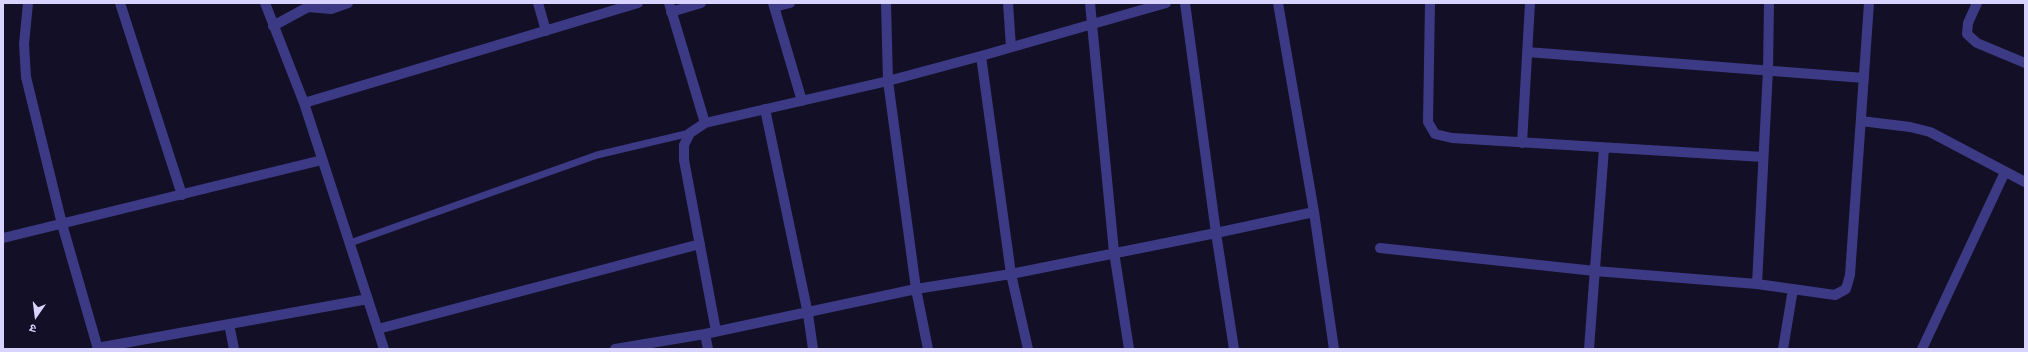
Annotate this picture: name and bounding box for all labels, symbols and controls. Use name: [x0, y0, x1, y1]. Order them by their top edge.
north arrow: [16, 296, 56, 336]
text: उ: [28, 320, 38, 335]

